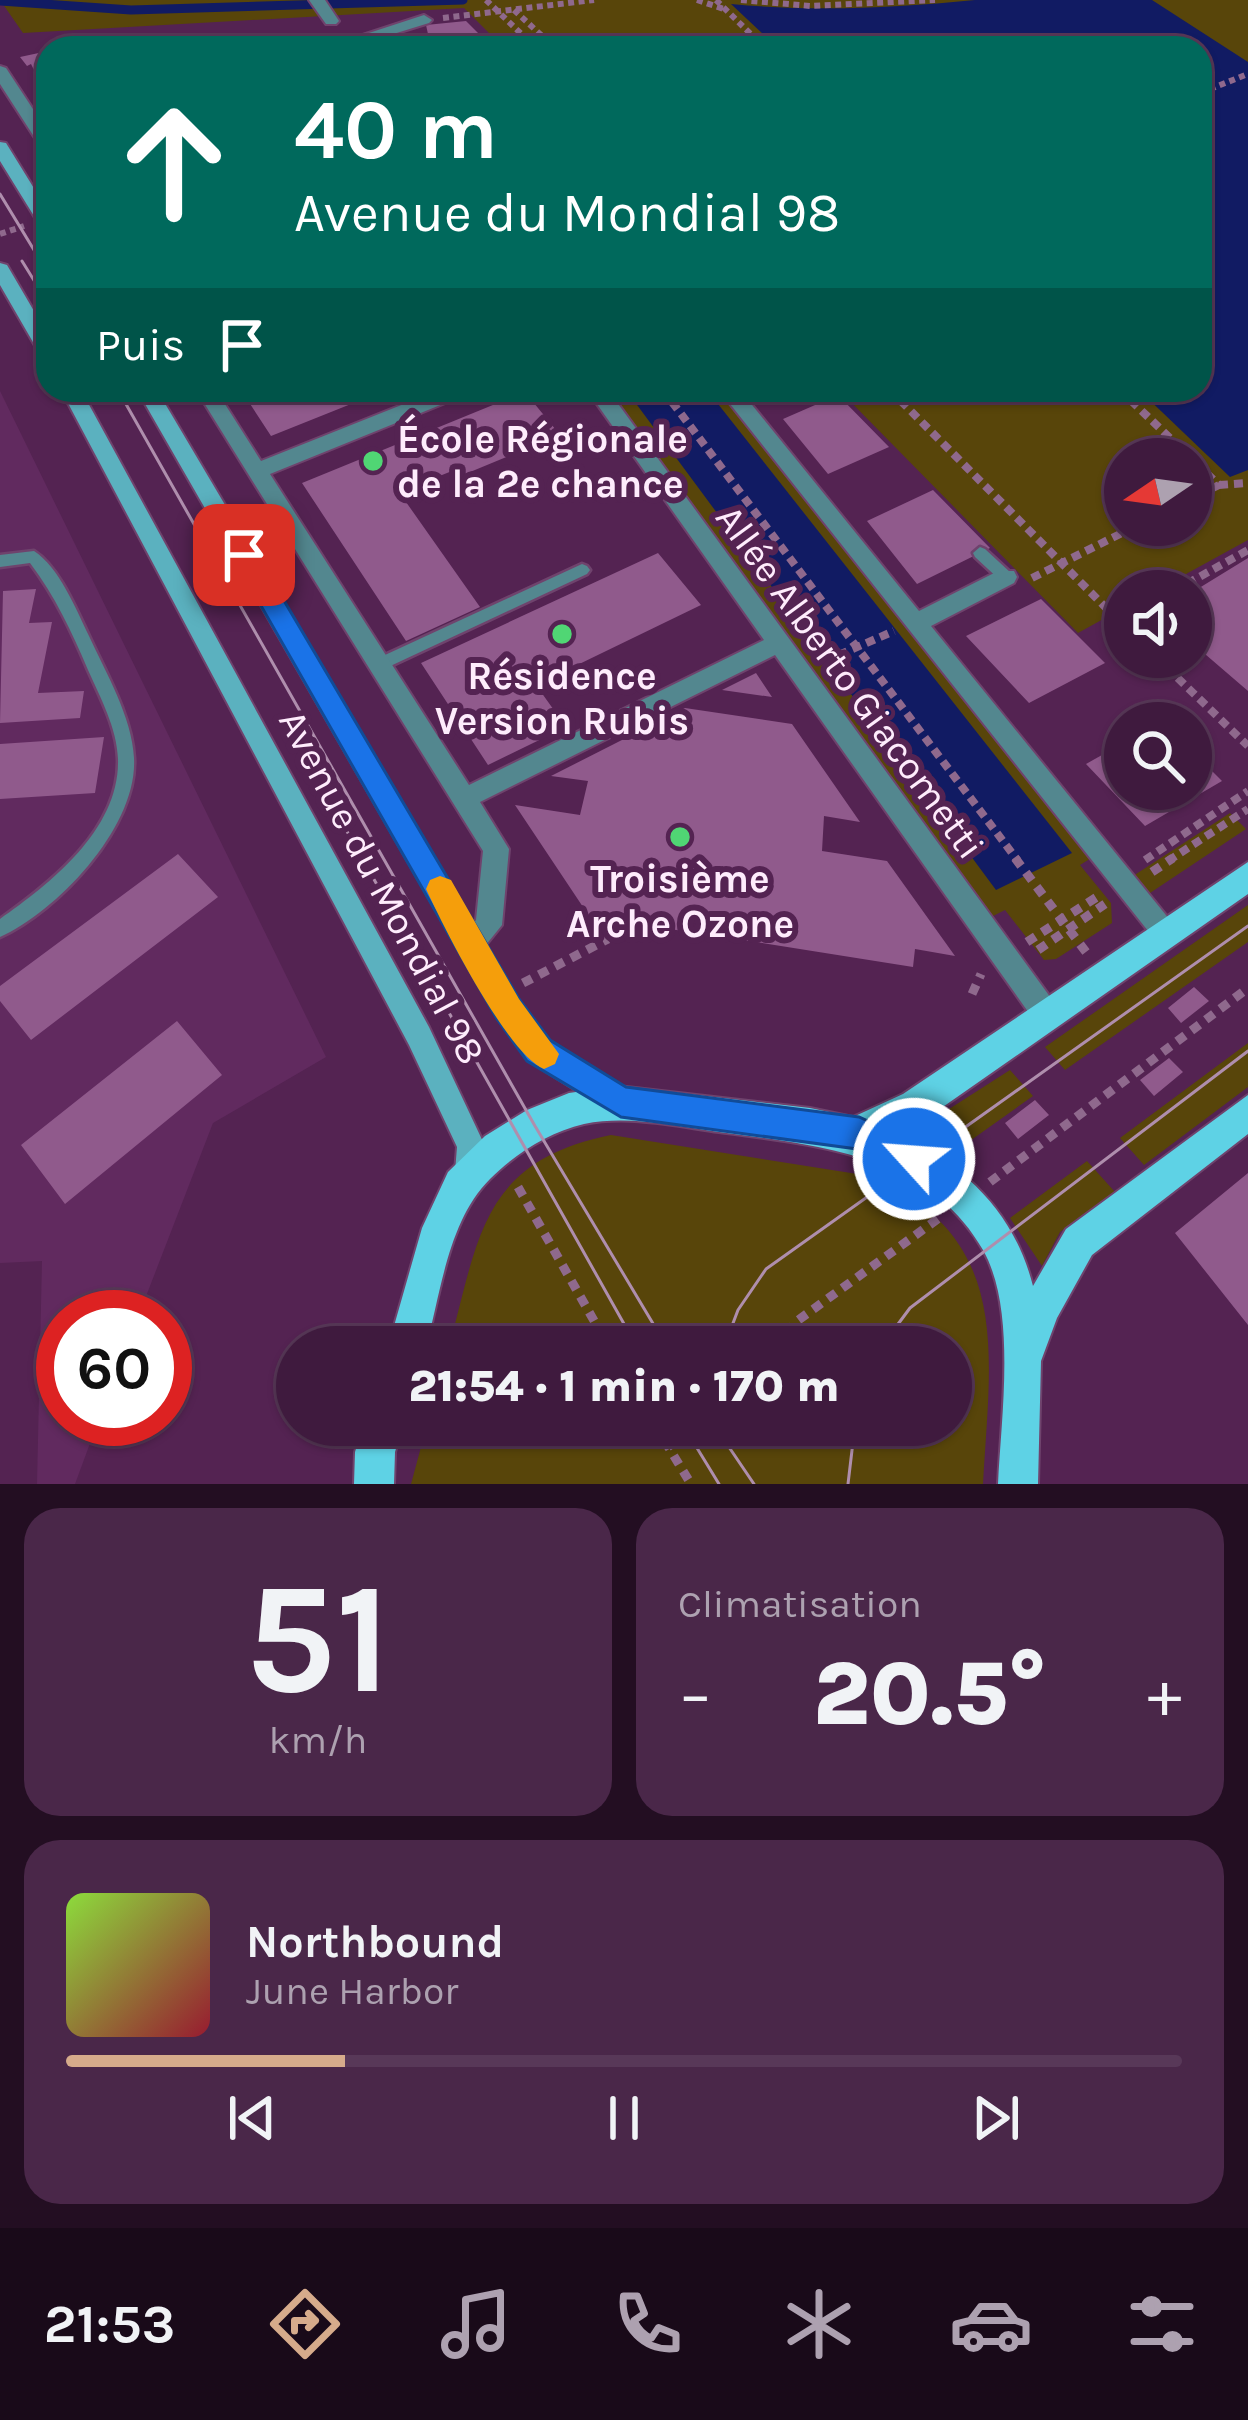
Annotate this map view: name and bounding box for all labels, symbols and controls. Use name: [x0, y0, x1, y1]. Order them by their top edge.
text: 40 m: [294, 81, 498, 179]
icon: ahead: [96, 84, 252, 240]
text: Avenue du Mondial 98: [294, 181, 840, 245]
icon: arrive: [209, 312, 275, 378]
text: Puis: [96, 319, 185, 371]
place label: École Régionale de la 2e chance: [397, 413, 688, 507]
north arrow: [1104, 438, 1212, 546]
map controls: [1104, 438, 1212, 810]
marker: École Régionale de la 2e chance: [360, 448, 386, 474]
street label: Allée Alberto Giacometti: [706, 496, 994, 868]
pin: [193, 504, 295, 606]
icon: arrive: [211, 522, 277, 588]
button: sound: [1104, 570, 1212, 678]
marker: Résidence Version Rubis: [549, 621, 575, 647]
place label: Résidence Version Rubis: [435, 653, 689, 744]
street label: Avenue du Mondial 98: [269, 702, 495, 1072]
button: search: [1104, 702, 1212, 810]
marker: Troisième Arche Ozone: [667, 824, 693, 850]
place label: Troisième Arche Ozone: [566, 856, 794, 947]
position arrow: [851, 1096, 977, 1222]
speed limit sign: 60: [36, 1290, 192, 1446]
text: 21:54 · 1 min · 170 m: [408, 1360, 840, 1412]
text: 51: [245, 1548, 391, 1730]
text: Climatisation: [678, 1581, 922, 1627]
text: 20.5°: [813, 1641, 1047, 1747]
text: −: [678, 1655, 713, 1733]
text: +: [1147, 1655, 1182, 1733]
text: km/h: [269, 1717, 367, 1763]
text: Northbound: [246, 1916, 504, 1968]
text: June Harbor: [246, 1968, 458, 2014]
icon: previous: [219, 2085, 285, 2151]
icon: pause: [591, 2085, 657, 2151]
icon: next: [963, 2085, 1029, 2151]
icon: directions: [263, 2282, 347, 2366]
icon: music: [434, 2282, 518, 2366]
icon: phone: [606, 2282, 690, 2366]
icon: climate: [777, 2282, 861, 2366]
icon: car: [949, 2282, 1033, 2366]
icon: filters: [1120, 2282, 1204, 2366]
text: 21:53: [44, 2292, 175, 2356]

